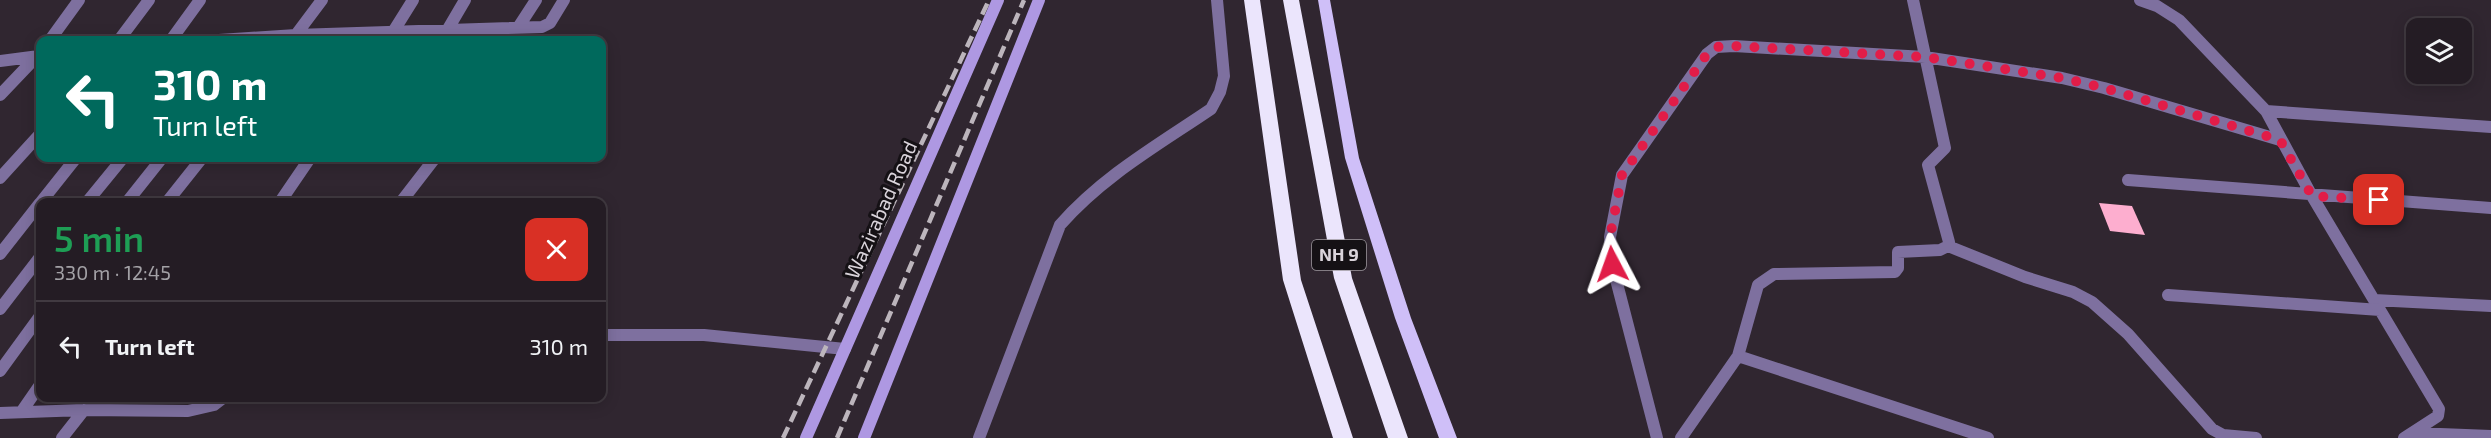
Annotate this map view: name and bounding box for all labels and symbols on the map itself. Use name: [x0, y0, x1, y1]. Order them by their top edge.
street label: Wazirabad Road: [839, 137, 921, 282]
pin: [2353, 174, 2404, 225]
position arrow: [1580, 232, 1644, 296]
road number: NH 9: [1312, 240, 1366, 270]

